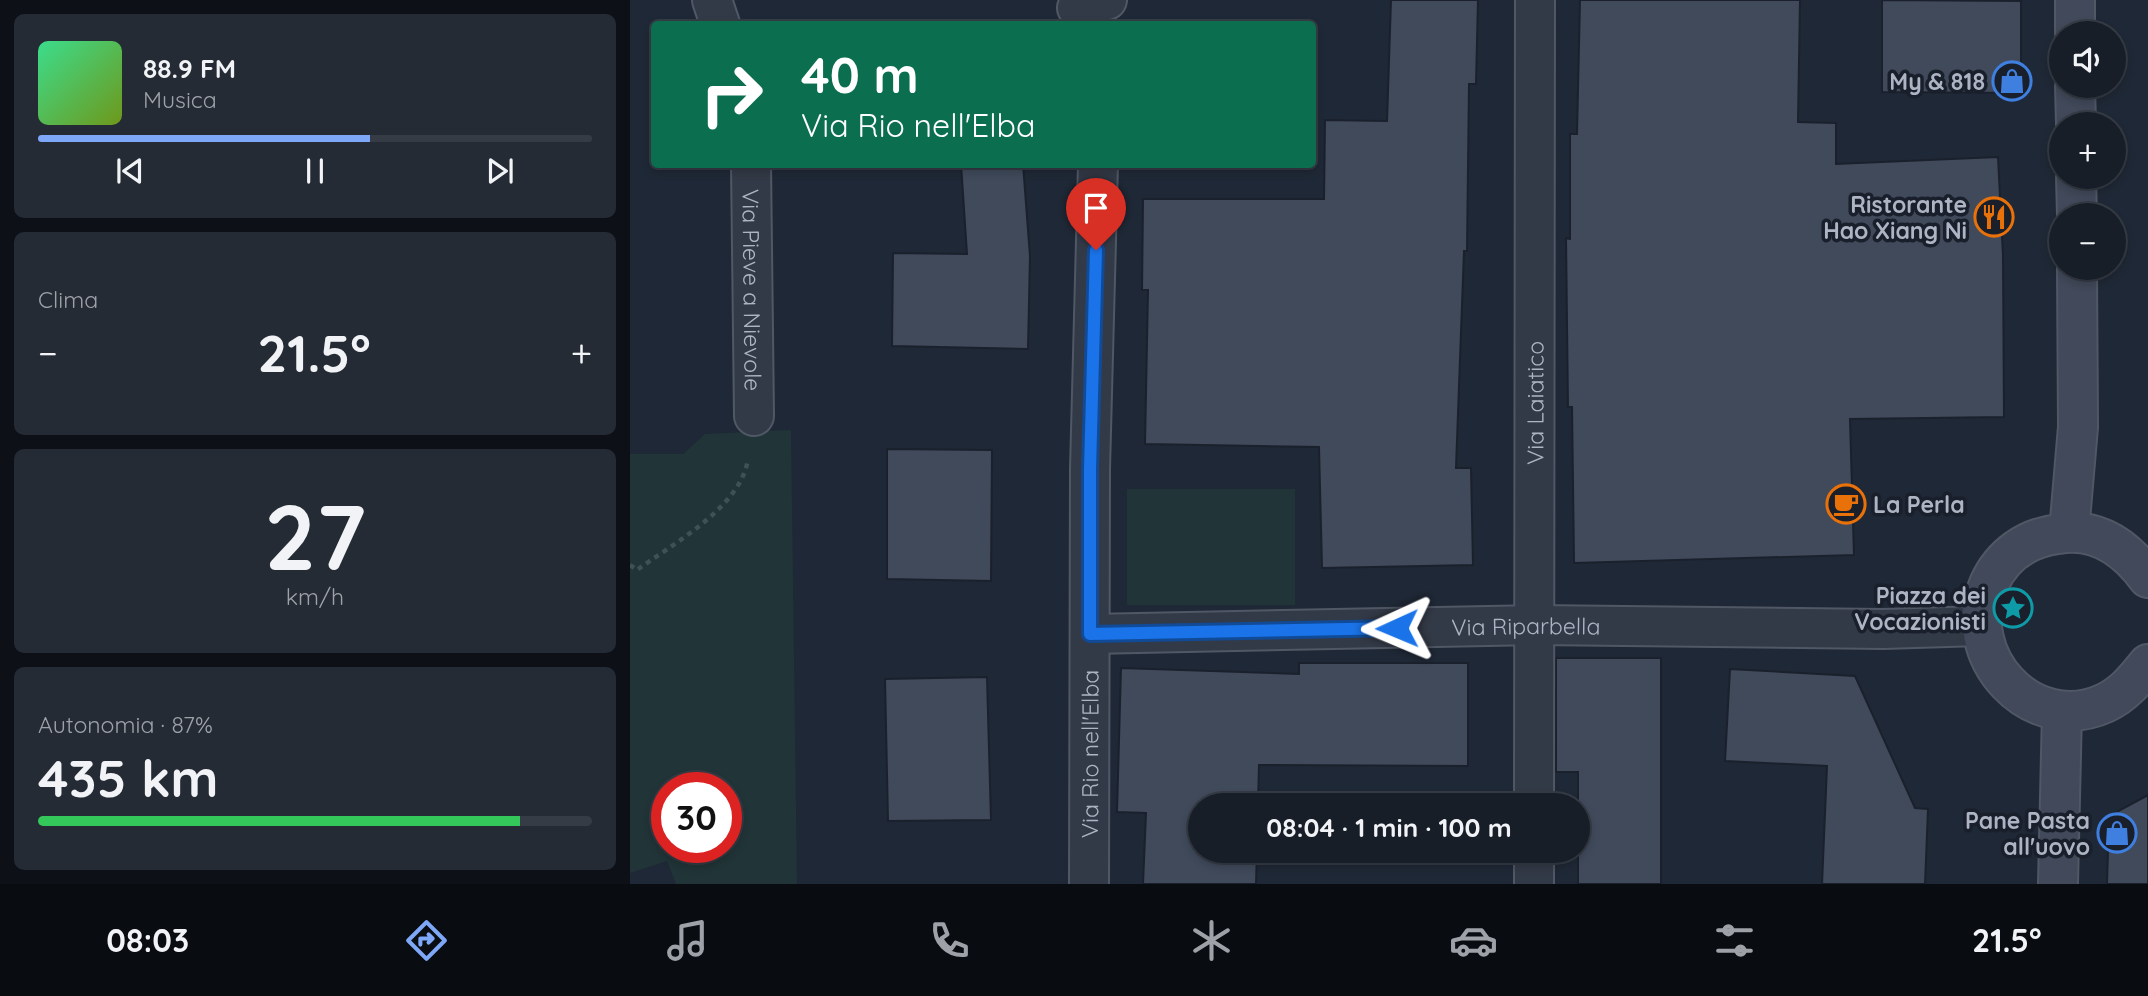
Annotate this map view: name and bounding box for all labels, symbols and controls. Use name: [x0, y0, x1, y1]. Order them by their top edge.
map controls: [2049, 21, 2126, 280]
button: sound: [2049, 21, 2126, 98]
text: 40 m: [801, 44, 919, 105]
icon: right: [686, 49, 777, 140]
text: 88.9 FM: [143, 52, 236, 85]
shop icon: My & 818: [1991, 60, 2033, 102]
place label: My & 818: [1889, 67, 1985, 96]
text: Musica: [143, 85, 217, 114]
text: Via Rio nell'Elba: [801, 105, 1035, 145]
button: +: [2049, 112, 2126, 189]
icon: previous: [111, 152, 149, 190]
icon: pause: [296, 152, 334, 190]
icon: next: [481, 152, 519, 190]
pin: [1066, 178, 1126, 250]
street label: Via Pieve a Nievole: [737, 189, 768, 391]
icon: arrive: [1077, 189, 1115, 227]
place label: Ristorante Hao Xiang Ni: [1823, 190, 1967, 245]
restaurant icon: Ristorante Hao Xiang Ni: [1973, 196, 2015, 238]
button: −: [2049, 203, 2126, 280]
text: Clima: [38, 285, 98, 314]
text: 21.5°: [258, 320, 371, 385]
text: −: [38, 329, 58, 377]
text: +: [571, 329, 592, 377]
street label: Via Laiatico: [1520, 341, 1549, 465]
text: 27: [264, 479, 366, 593]
cafe icon: La Perla: [1825, 483, 1867, 525]
place label: La Perla: [1873, 490, 1965, 519]
place label: Piazza dei Vocazionisti: [1854, 581, 1986, 636]
text: km/h: [286, 582, 344, 611]
place icon: Piazza dei Vocazionisti: [1992, 587, 2034, 629]
position arrow: [1360, 591, 1434, 665]
street label: Via Riparbella: [1451, 610, 1601, 641]
street label: Via Rio nell'Elba: [1075, 670, 1104, 838]
text: Autonomia · 87%: [38, 710, 213, 739]
text: 435 km: [38, 745, 219, 810]
speed limit sign: 30: [651, 772, 742, 863]
place label: Pane Pasta all'uovo: [1965, 806, 2090, 861]
text: 08:04 · 1 min · 100 m: [1266, 811, 1512, 844]
shop icon: Pane Pasta all'uovo: [2096, 812, 2138, 854]
icon: directions: [402, 916, 451, 965]
icon: music: [663, 916, 712, 965]
icon: phone: [925, 916, 974, 965]
icon: climate: [1187, 916, 1236, 965]
icon: car: [1449, 916, 1498, 965]
icon: filters: [1710, 916, 1759, 965]
text: 08:03: [106, 920, 189, 960]
text: 21.5°: [1972, 920, 2042, 960]

